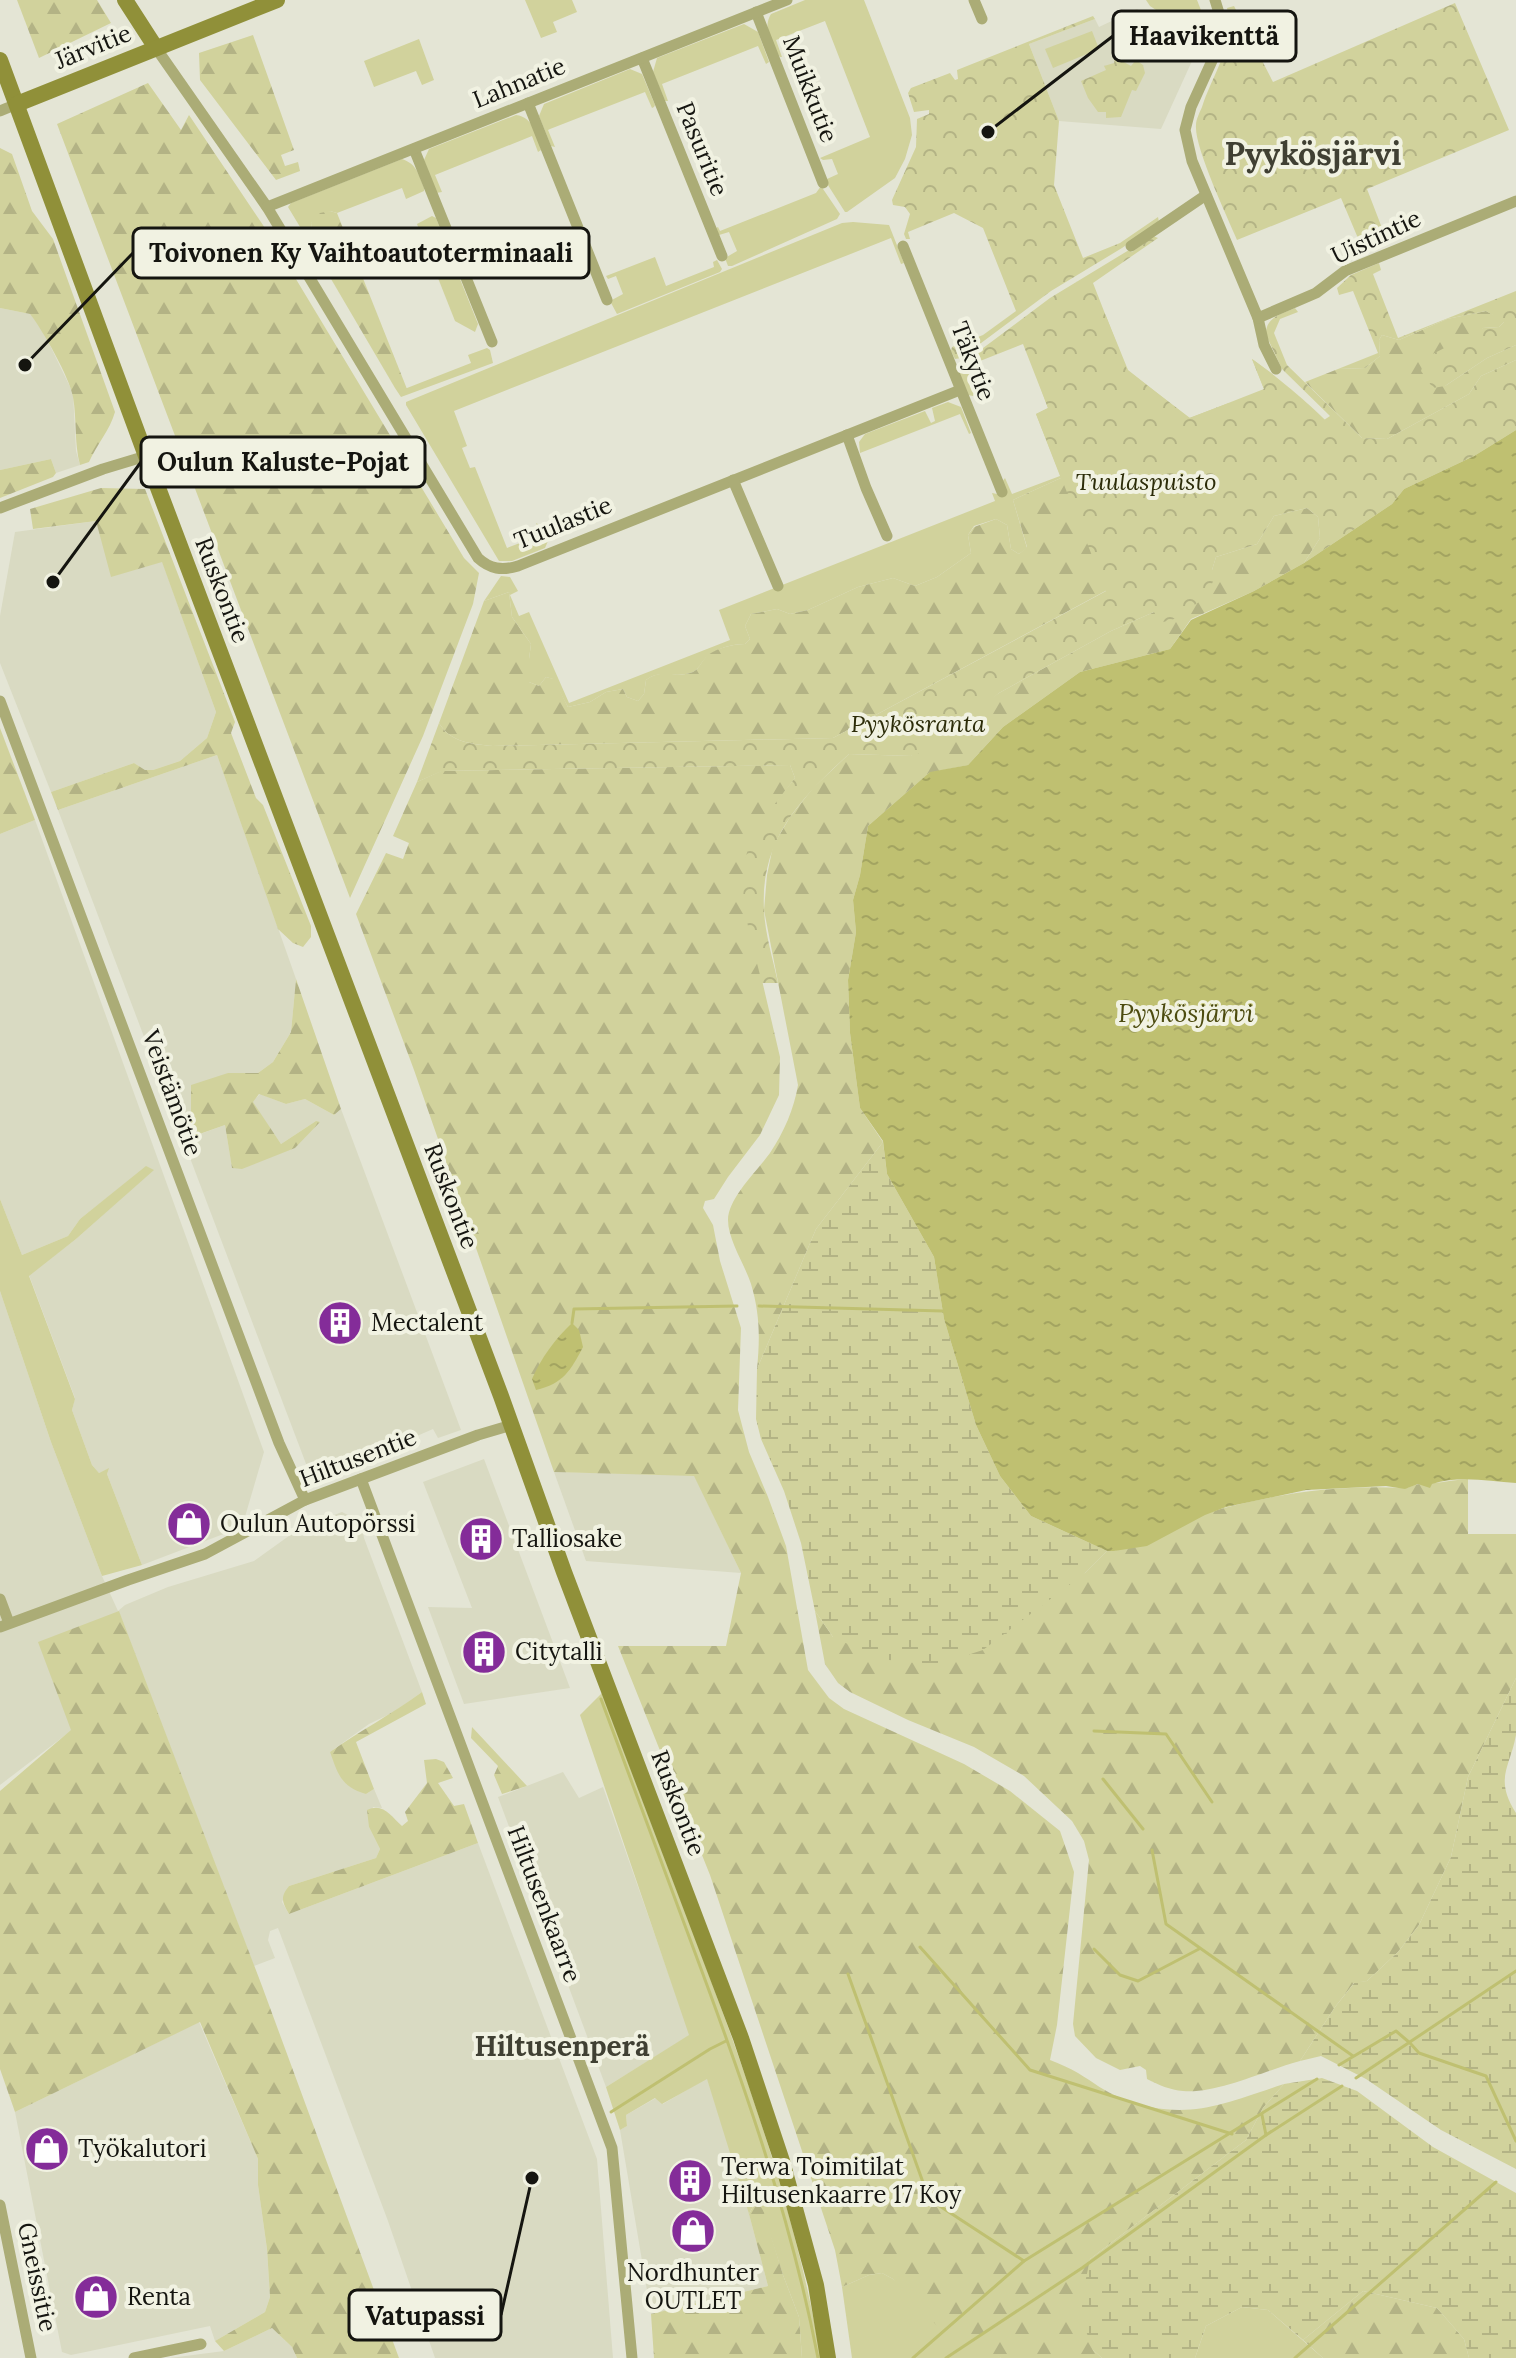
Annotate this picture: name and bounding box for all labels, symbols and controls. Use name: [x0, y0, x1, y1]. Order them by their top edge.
callout: Haavikenttä: [1113, 11, 1296, 61]
street label: Järvitie: [49, 17, 136, 76]
text: Haavikenttä: [1129, 19, 1280, 52]
street label: Muikkutie: [776, 31, 845, 147]
street label: Lahnatie: [468, 50, 570, 115]
street label: Pasuritie: [670, 97, 735, 200]
district label: Pyykösjärvi: [1224, 133, 1402, 174]
street label: Uistintie: [1326, 202, 1426, 271]
callout: Toivonen Ky Vaihtoautoterminaali: [133, 228, 589, 278]
text: Toivonen Ky Vaihtoautoterminaali: [149, 236, 573, 269]
street label: Täkytie: [944, 317, 1003, 405]
callout: Oulun Kaluste-Pojat: [141, 437, 425, 487]
text: Oulun Kaluste-Pojat: [157, 445, 410, 478]
park label: Tuulaspuisto: [1075, 466, 1217, 497]
street label: Tuulastie: [509, 489, 616, 556]
street label: Ruskontie: [188, 533, 257, 647]
park label: Pyykösranta: [851, 708, 986, 739]
water label: Pyykösjärvi: [1118, 996, 1255, 1029]
street label: Veistämötie: [135, 1025, 210, 1160]
street label: Ruskontie: [417, 1139, 486, 1253]
building icon: Mectalent: [316, 1299, 364, 1347]
place label: Mectalent: [371, 1307, 484, 1338]
street label: Hiltusentie: [295, 1421, 421, 1494]
shop icon: Oulun Autopörssi: [165, 1500, 213, 1548]
place label: Oulun Autopörssi: [220, 1508, 416, 1539]
building icon: Talliosake: [457, 1515, 505, 1563]
place label: Talliosake: [512, 1523, 622, 1554]
building icon: Citytalli: [460, 1628, 508, 1676]
place label: Citytalli: [515, 1636, 603, 1667]
street label: Ruskontie: [644, 1746, 713, 1860]
street label: Hiltusenkaarre: [500, 1821, 589, 1987]
district label: Hiltusenperä: [474, 2028, 650, 2064]
shop icon: Työkalutori: [23, 2125, 71, 2173]
place label: Työkalutori: [78, 2133, 206, 2164]
place label: Terwa Toimitilat Hiltusenkaarre 17 Koy: [721, 2151, 962, 2210]
building icon: Terwa Toimitilat Hiltusenkaarre 17 Koy: [666, 2157, 714, 2205]
shop icon: Nordhunter OUTLET: [669, 2207, 717, 2255]
street label: Gneissitie: [11, 2219, 64, 2334]
place label: Nordhunter OUTLET: [627, 2257, 760, 2316]
shop icon: Renta: [72, 2273, 120, 2321]
place label: Renta: [127, 2281, 191, 2312]
callout: Vatupassi: [349, 2290, 501, 2340]
text: Vatupassi: [365, 2299, 485, 2332]

